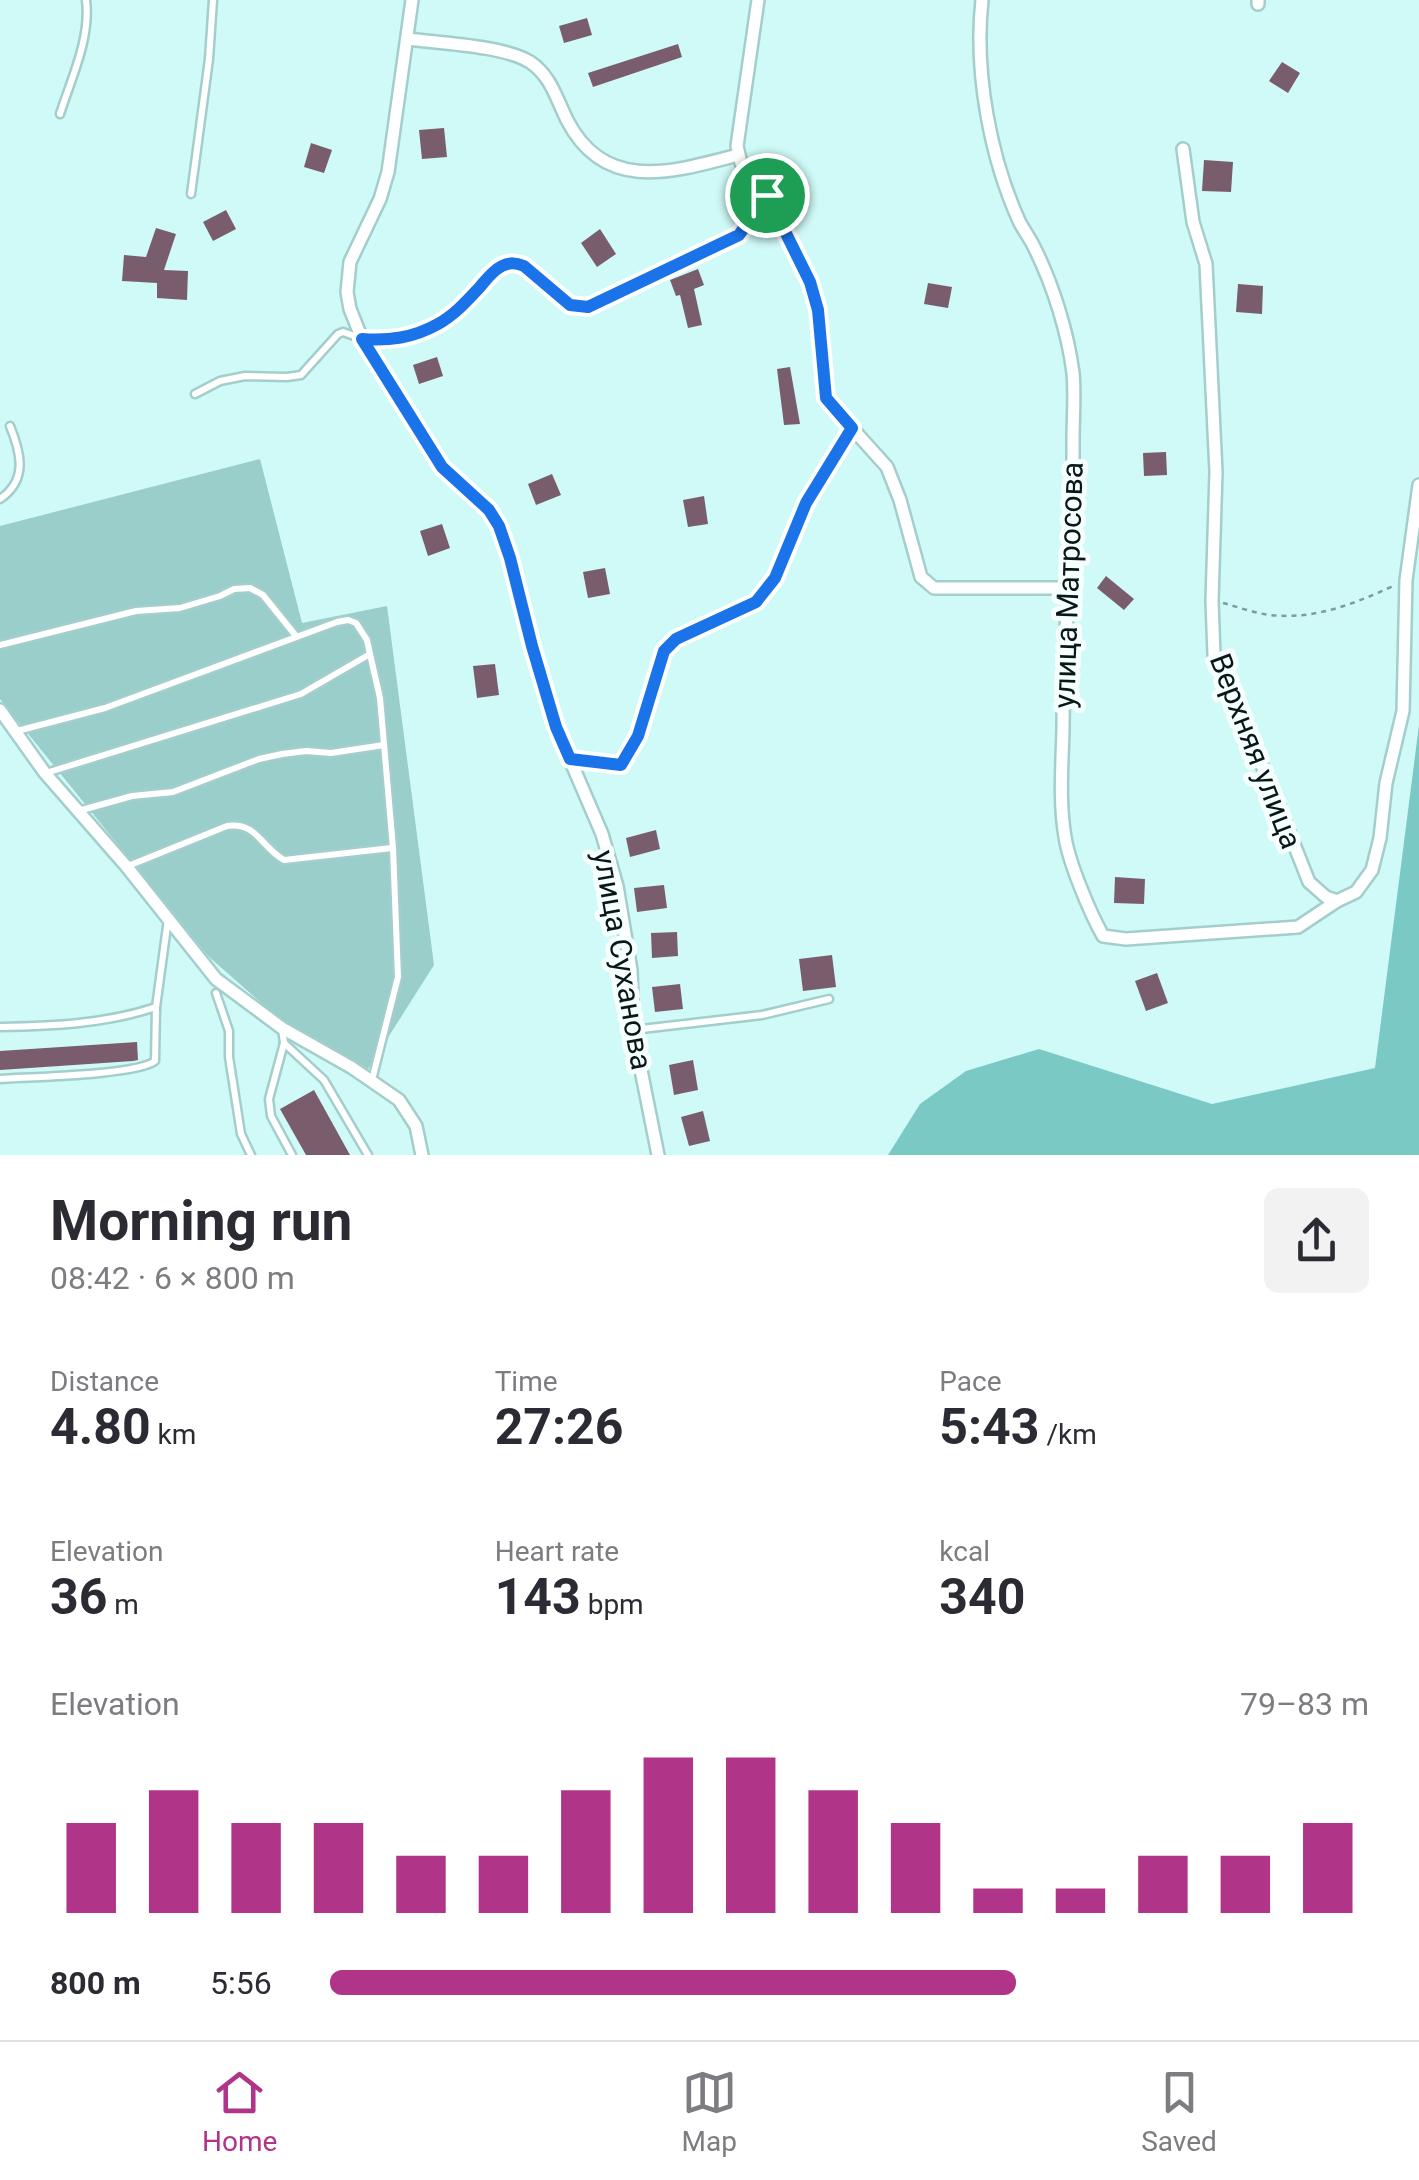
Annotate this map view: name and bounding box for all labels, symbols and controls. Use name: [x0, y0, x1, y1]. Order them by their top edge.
pin: [725, 153, 810, 238]
icon: arrive: [740, 168, 795, 223]
street label: улица Матросова: [1046, 461, 1090, 709]
street label: Верхняя улица: [1203, 649, 1309, 853]
street label: улица Суханова: [586, 847, 660, 1073]
button: share: [1264, 1188, 1369, 1293]
text: Morning run: [50, 1189, 352, 1253]
text: 08:42 · 6 × 800 m: [50, 1259, 295, 1297]
text: Distance: [50, 1365, 159, 1398]
text: Time: [495, 1365, 558, 1398]
text: Pace: [939, 1365, 1002, 1398]
text: 4.80: [50, 1398, 151, 1456]
text: 27:26: [495, 1398, 624, 1456]
text: 5:43: [939, 1398, 1039, 1456]
text: km: [151, 1418, 196, 1451]
text: /km: [1039, 1418, 1097, 1451]
text: Elevation: [50, 1535, 163, 1568]
text: Heart rate: [495, 1535, 619, 1568]
text: kcal: [939, 1535, 990, 1568]
text: 36: [50, 1568, 107, 1626]
text: 143: [495, 1568, 581, 1626]
text: 340: [939, 1568, 1025, 1626]
text: m: [107, 1588, 139, 1621]
text: bpm: [581, 1588, 644, 1621]
text: Elevation: [50, 1685, 180, 1723]
text: 79–83 m: [1240, 1685, 1369, 1723]
text: 800 m: [50, 1964, 141, 2002]
text: 5:56: [210, 1964, 272, 2002]
tab: Home: [202, 2065, 277, 2158]
tab: Map: [682, 2065, 737, 2158]
tab: Saved: [1141, 2065, 1217, 2158]

